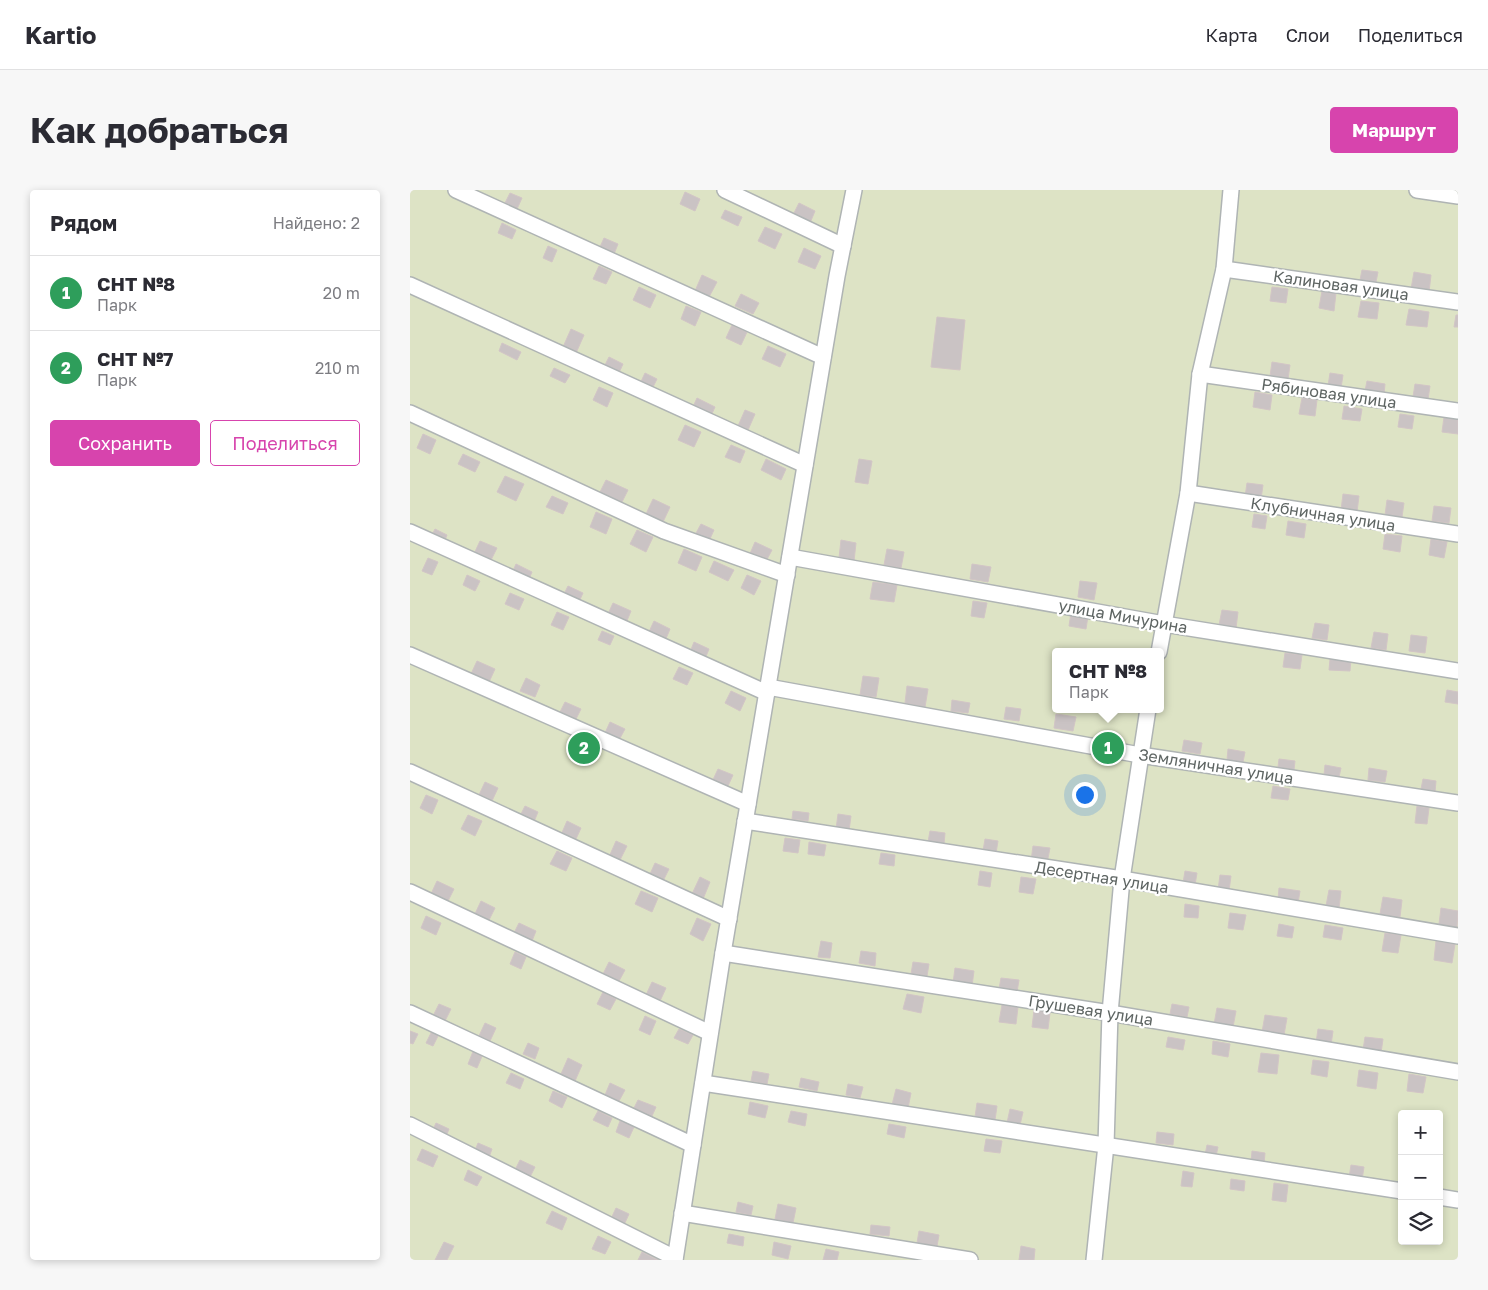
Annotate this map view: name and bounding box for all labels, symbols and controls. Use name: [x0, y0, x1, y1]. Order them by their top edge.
text: Kartio: [25, 20, 97, 49]
text: Карта: [1206, 24, 1258, 46]
text: Слои: [1286, 24, 1330, 46]
text: Поделиться: [1358, 24, 1463, 46]
button: Маршрут: [1330, 107, 1458, 153]
text: Как добраться: [30, 109, 288, 151]
text: Рядом: [50, 210, 117, 236]
text: Найдено: 2: [273, 213, 360, 233]
street label: Калиновая улица: [1272, 266, 1410, 304]
text: СНТ №8: [97, 272, 175, 295]
text: 1: [62, 283, 70, 303]
text: 20 m: [323, 283, 360, 303]
text: Парк: [97, 295, 137, 315]
text: СНТ №7: [97, 347, 173, 370]
text: 2: [61, 358, 71, 378]
text: 210 m: [315, 358, 360, 378]
text: Парк: [97, 370, 137, 390]
street label: Рябиновая улица: [1260, 374, 1398, 412]
button: Сохранить: [50, 420, 200, 466]
button: Поделиться: [210, 420, 360, 466]
street label: Клубничная улица: [1249, 493, 1397, 535]
street label: улица Мичурина: [1057, 595, 1189, 637]
popup: [1052, 648, 1164, 713]
text: СНТ №8: [1069, 659, 1147, 682]
text: Парк: [1069, 682, 1109, 702]
pin: 2: [568, 729, 600, 767]
pin: 1: [1092, 729, 1124, 767]
street label: Земляничная улица: [1137, 744, 1295, 788]
your location: [1072, 782, 1098, 808]
street label: Десертная улица: [1034, 857, 1170, 897]
street label: Грушевая улица: [1027, 990, 1155, 1030]
map controls: [1398, 1110, 1443, 1245]
button: +: [1398, 1110, 1443, 1155]
button: −: [1398, 1155, 1443, 1200]
button: layers: [1398, 1200, 1443, 1245]

